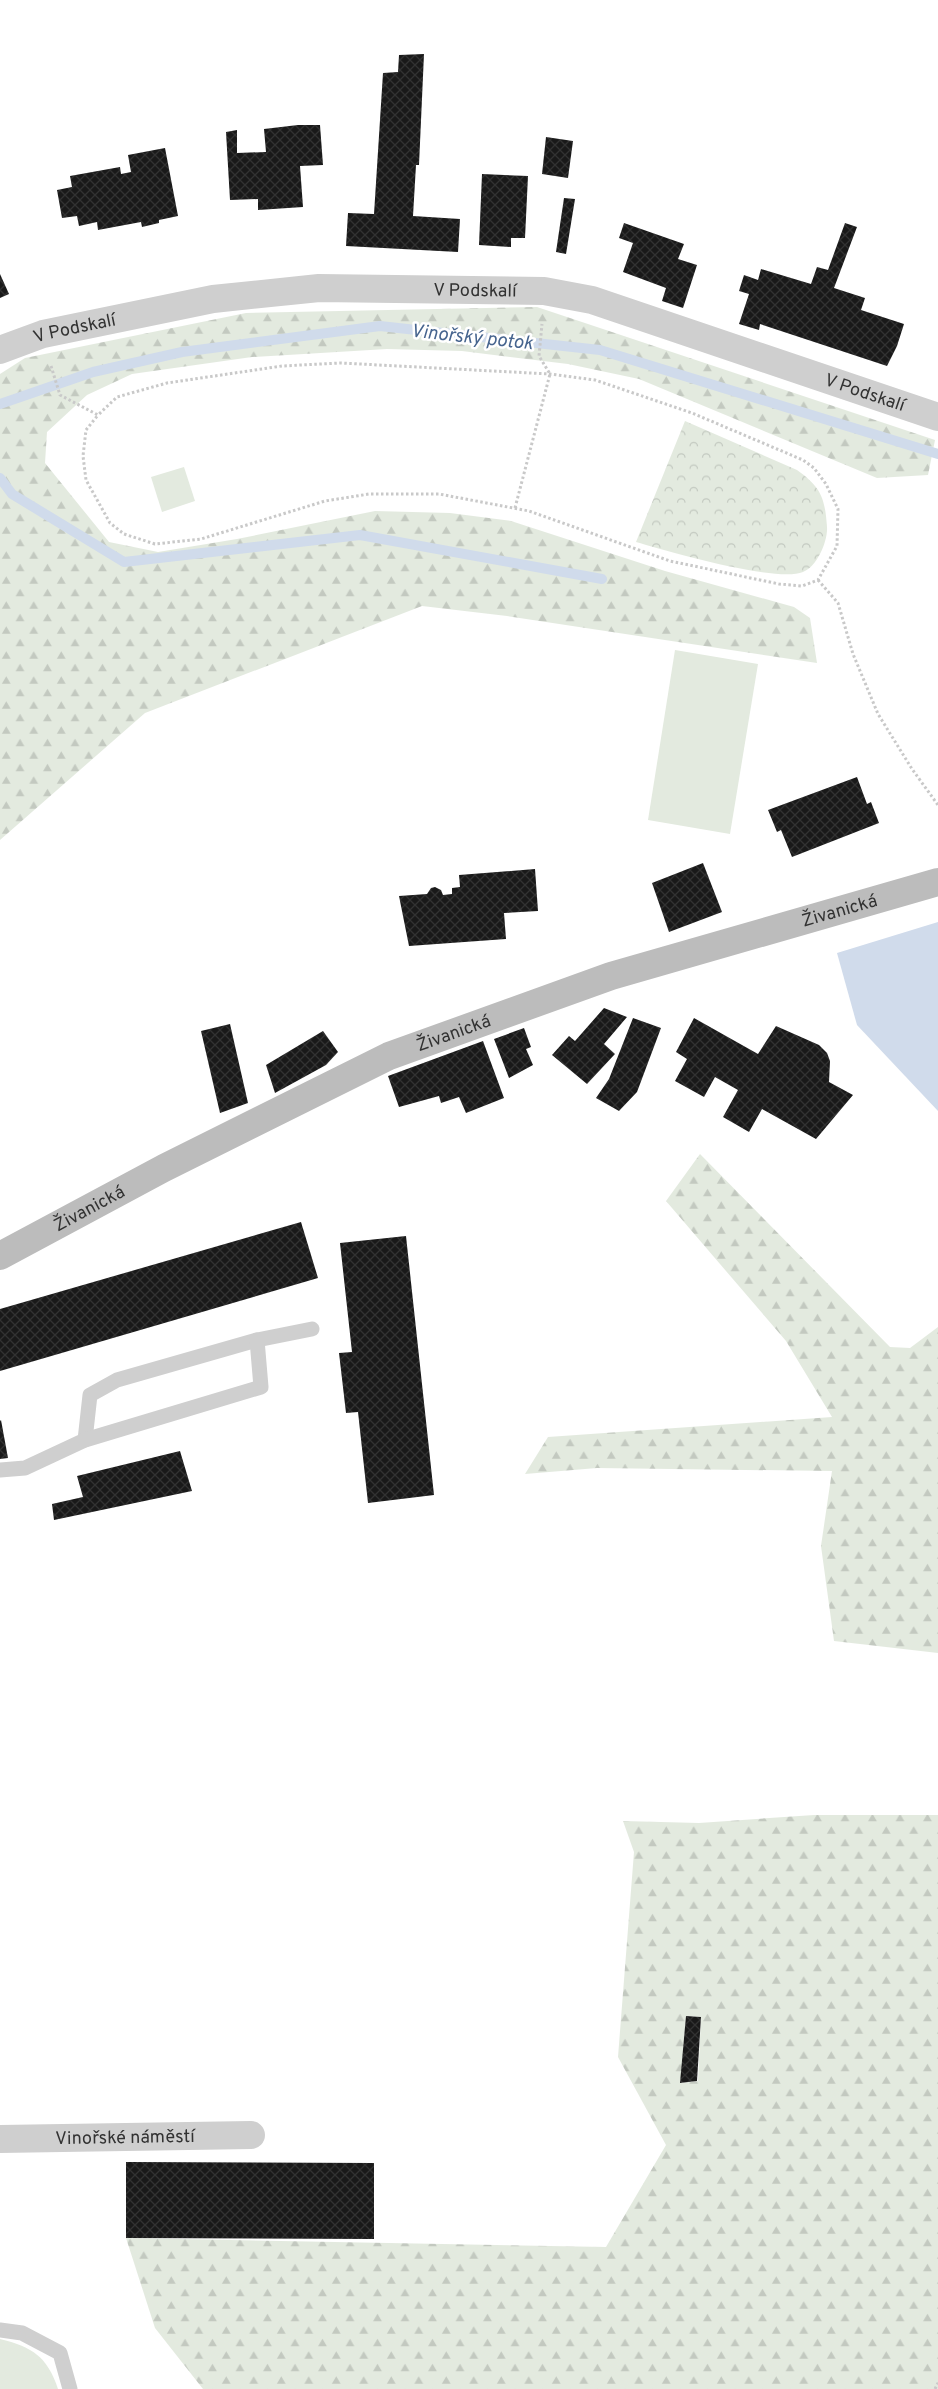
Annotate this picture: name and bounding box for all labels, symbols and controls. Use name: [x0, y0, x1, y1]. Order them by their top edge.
street label: V Podskalí: [433, 280, 518, 304]
street label: V Podskalí: [31, 309, 119, 350]
water label: Vinořský potok: [410, 320, 534, 356]
street label: V Podskalí: [821, 369, 909, 418]
street label: Živanická: [799, 890, 880, 934]
street label: Živanická: [413, 1010, 494, 1058]
street label: Živanická: [49, 1181, 129, 1238]
street label: Vinořské náměstí: [55, 2126, 196, 2151]

